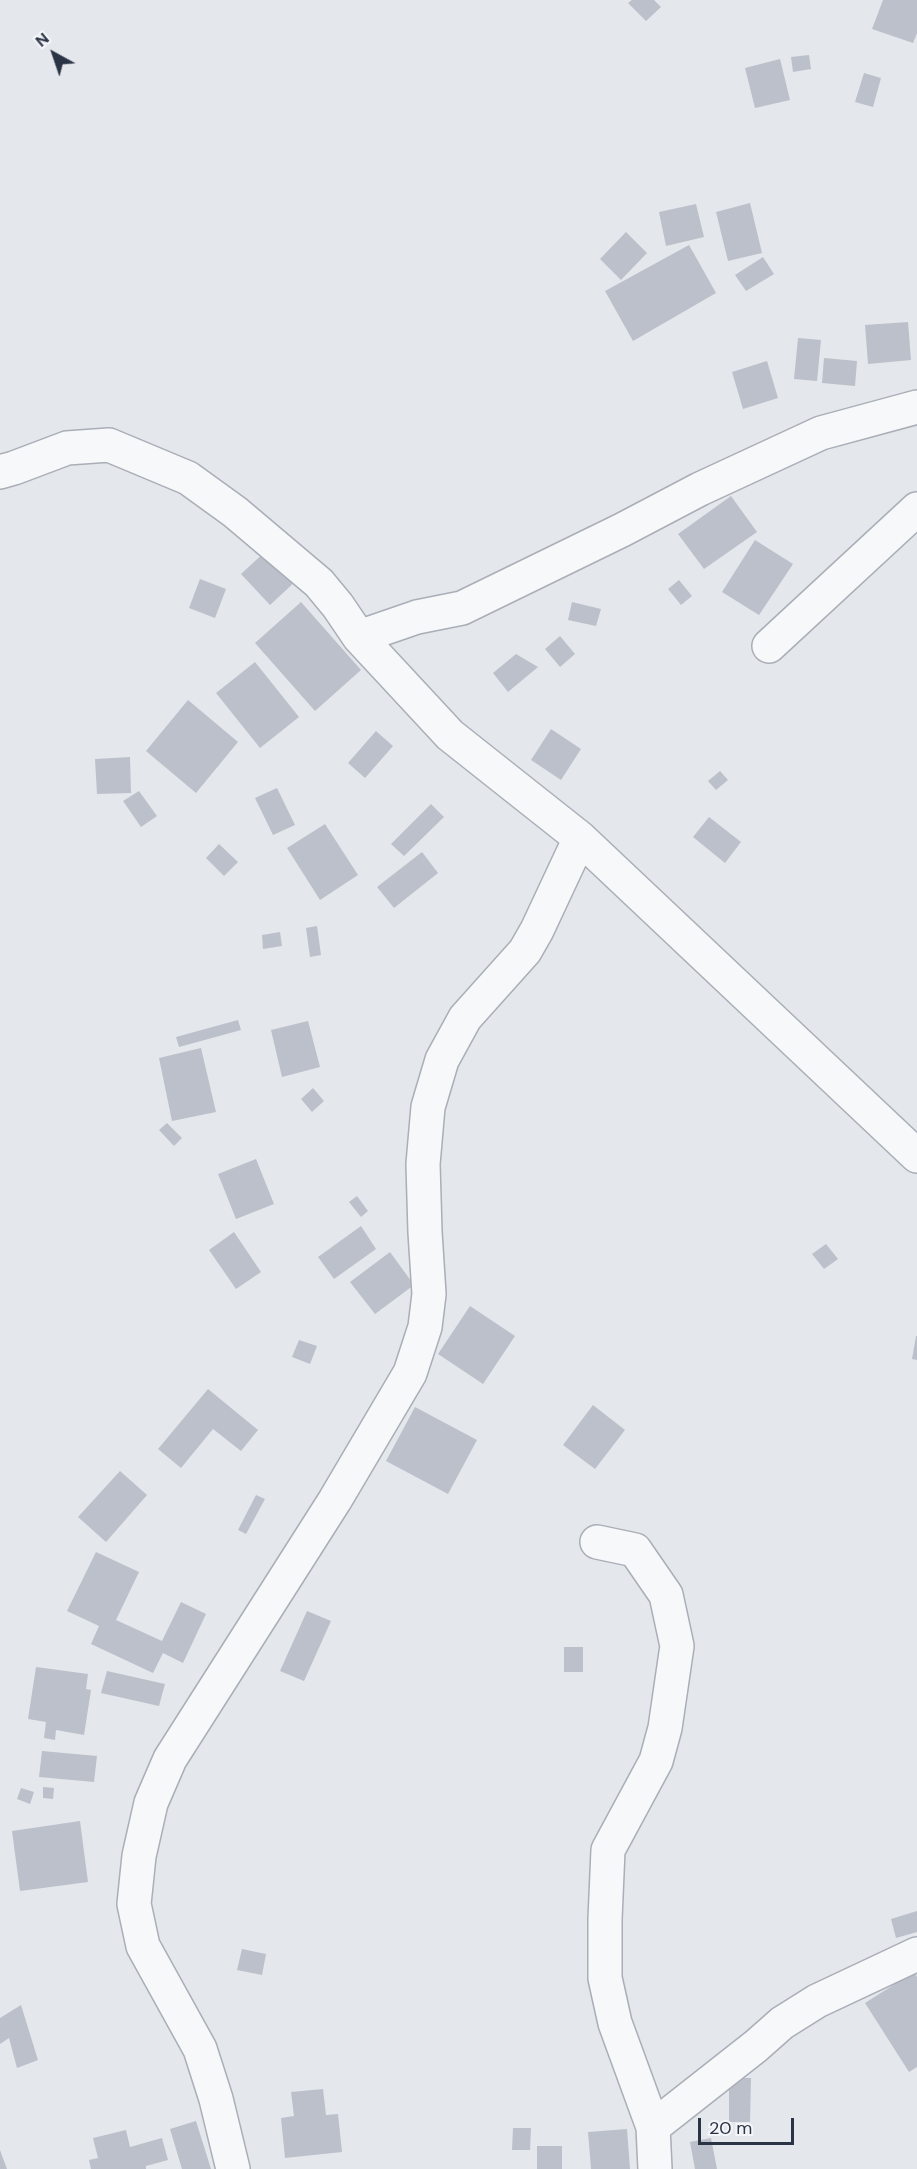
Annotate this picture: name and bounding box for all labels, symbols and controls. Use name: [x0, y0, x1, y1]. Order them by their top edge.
north arrow: [24, 24, 84, 84]
text: N: [31, 28, 53, 52]
scale bar: [701, 2106, 797, 2144]
text: 20 m: [709, 2116, 752, 2140]

